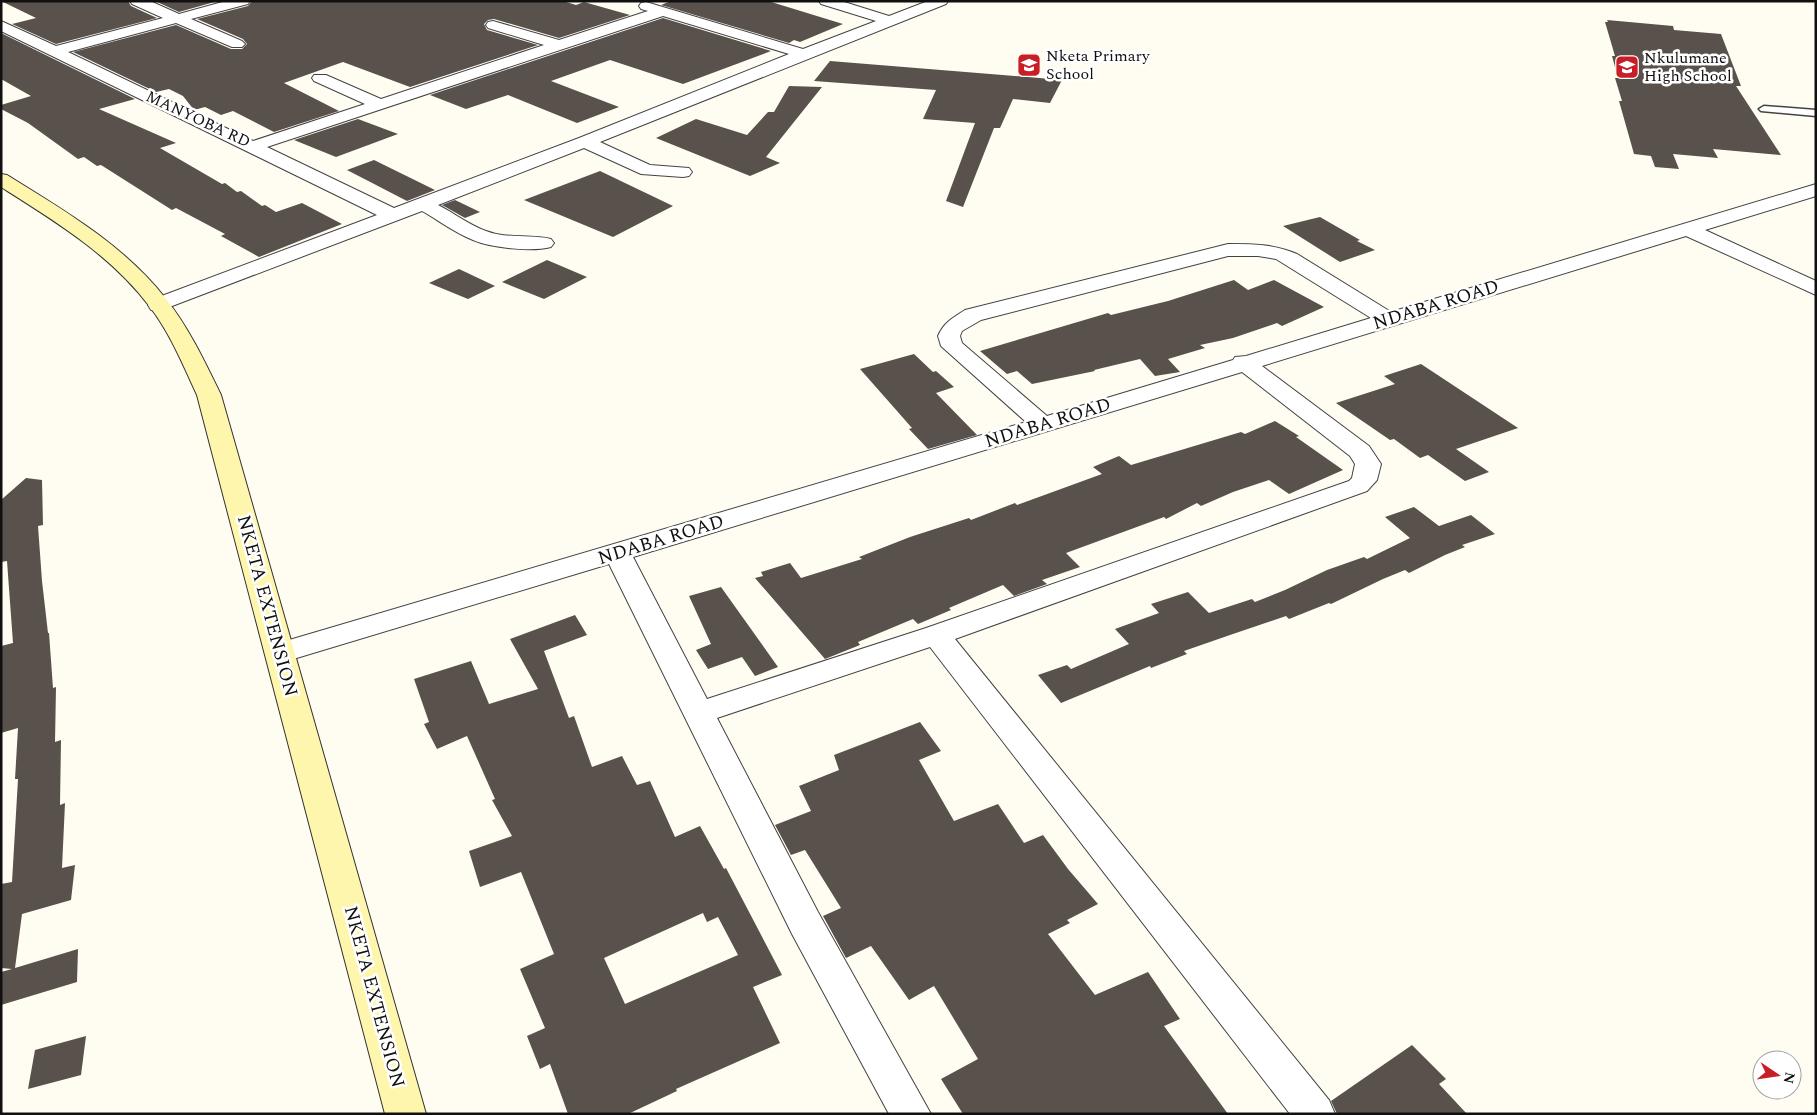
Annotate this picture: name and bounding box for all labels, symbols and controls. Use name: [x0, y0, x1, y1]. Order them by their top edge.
place label: Nketa Primary School: [1046, 44, 1151, 86]
place label: Nkulumane High School: [1644, 46, 1732, 88]
school or university icon: Nketa Primary School: [1016, 52, 1042, 78]
school or university icon: Nkulumane High School: [1614, 54, 1640, 80]
street label: MANYOBA RD: [142, 84, 254, 154]
street label: NDABA ROAD: [1369, 272, 1503, 338]
street label: NDABA ROAD: [981, 390, 1115, 456]
street label: NDABA ROAD: [594, 507, 728, 573]
street label: NKETA EXTENSION: [229, 512, 305, 700]
street label: NKETA EXTENSION: [336, 903, 412, 1091]
north arrow: [1752, 1050, 1802, 1100]
text: N: [1778, 1070, 1801, 1086]

